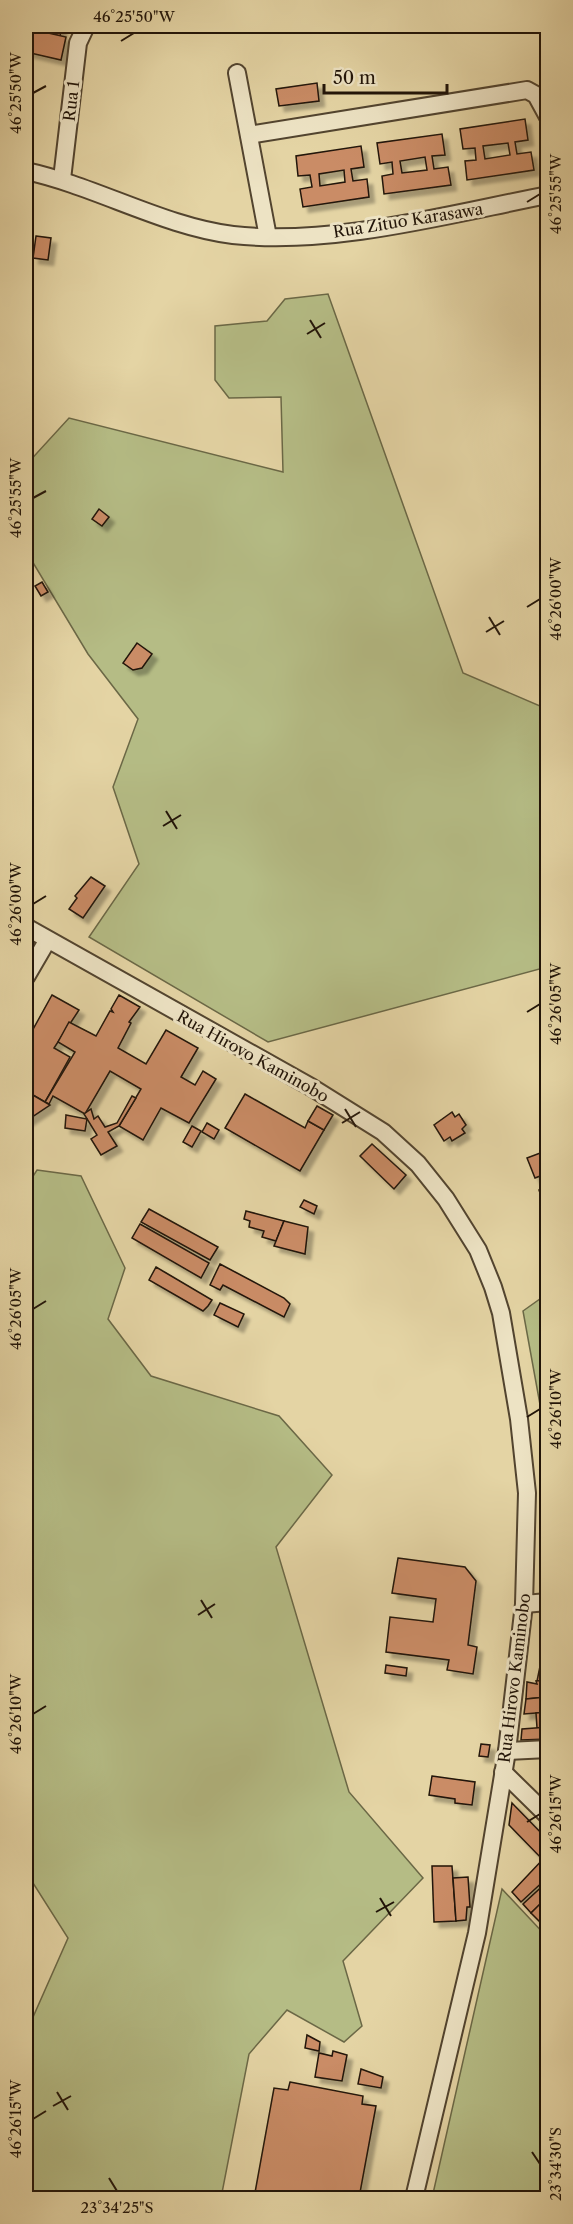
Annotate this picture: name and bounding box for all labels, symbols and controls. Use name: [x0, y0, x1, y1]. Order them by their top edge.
text: 46°25'50"W: [93, 7, 175, 26]
text: 46°25'50"W: [6, 52, 25, 134]
scale bar: [324, 57, 447, 95]
text: 50 m: [333, 67, 376, 89]
street label: Rua 1: [59, 79, 83, 122]
text: 46°25'55"W: [546, 153, 565, 234]
street label: Rua Zituo Karasawa: [332, 198, 485, 242]
text: 46°25'55"W: [6, 457, 25, 538]
text: 46°26'00"W: [546, 557, 565, 641]
text: 46°26'00"W: [6, 862, 25, 946]
text: 46°26'05"W: [546, 962, 565, 1045]
street label: Rua Hirovo Kaminobo: [173, 1006, 333, 1106]
text: 46°26'05"W: [6, 1267, 25, 1350]
text: 46°26'10"W: [546, 1368, 565, 1449]
street label: Rua Hirovo Kaminobo: [494, 1592, 534, 1764]
text: 46°26'10"W: [6, 1673, 25, 1754]
text: 46°26'15"W: [546, 1774, 565, 1853]
text: 46°26'15"W: [6, 2079, 25, 2158]
text: 23°34'30"S: [546, 2127, 565, 2201]
text: 23°34'25"S: [80, 2198, 154, 2217]

